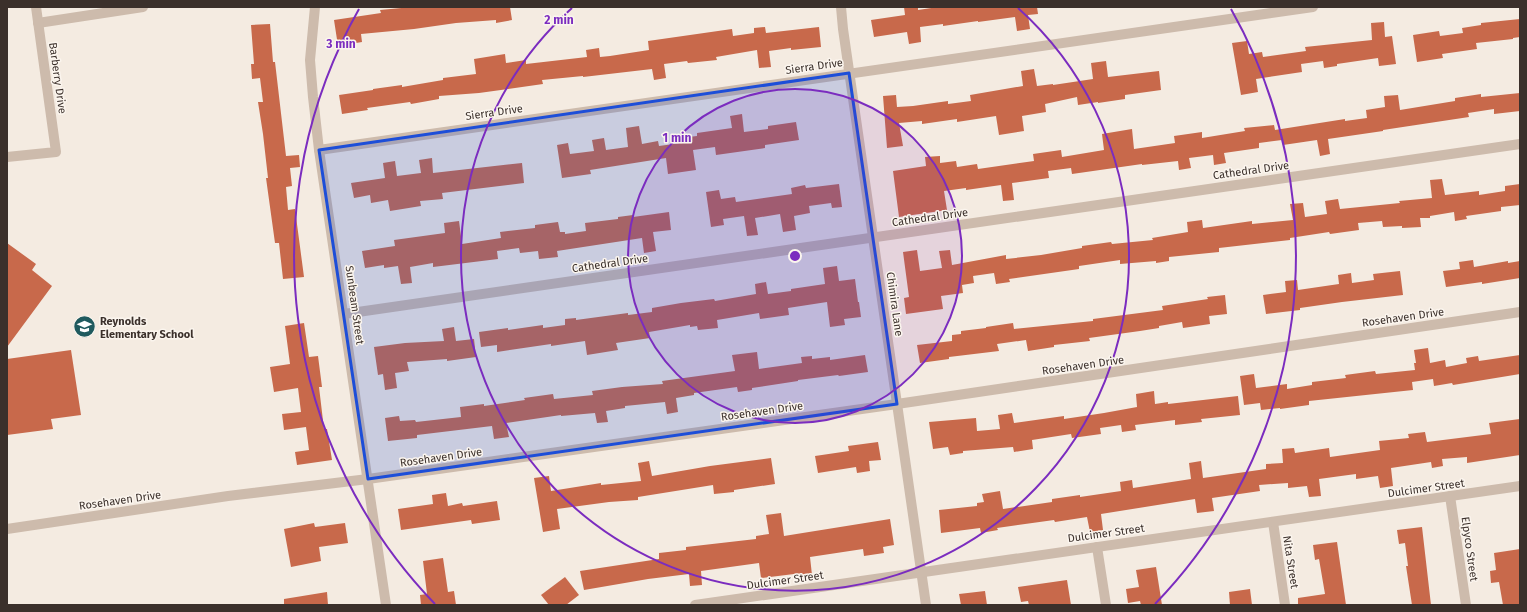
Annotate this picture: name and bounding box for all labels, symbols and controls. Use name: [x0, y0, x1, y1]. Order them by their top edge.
text: 2 min: [544, 13, 574, 27]
text: 3 min: [325, 37, 356, 51]
street label: Barberry Drive: [46, 41, 69, 115]
street label: Sierra Drive: [784, 56, 844, 77]
street label: Sierra Drive: [464, 102, 524, 123]
text: 1 min: [663, 131, 691, 145]
street label: Cathedral Drive: [1212, 159, 1290, 182]
street label: Cathedral Drive: [891, 206, 969, 229]
centre of rings: [788, 249, 802, 263]
street label: Cathedral Drive: [571, 252, 649, 275]
street label: Sunbeam Street: [343, 265, 366, 345]
street label: Chimira Lane: [884, 271, 905, 337]
street label: Rosehaven Drive: [1361, 305, 1445, 330]
school or university icon: Reynolds Elementary School: [72, 314, 98, 340]
place label: Reynolds Elementary School: [100, 315, 194, 341]
street label: Rosehaven Drive: [1041, 353, 1125, 378]
street label: Rosehaven Drive: [720, 399, 804, 424]
street label: Rosehaven Drive: [399, 445, 483, 470]
street label: Dulcimer Street: [1387, 477, 1465, 500]
street label: Rosehaven Drive: [78, 488, 162, 513]
street label: Elpyco Street: [1459, 516, 1480, 582]
street label: Dulcimer Street: [1067, 522, 1145, 545]
street label: Nita Street: [1280, 535, 1301, 589]
street label: Dulcimer Street: [746, 569, 824, 592]

